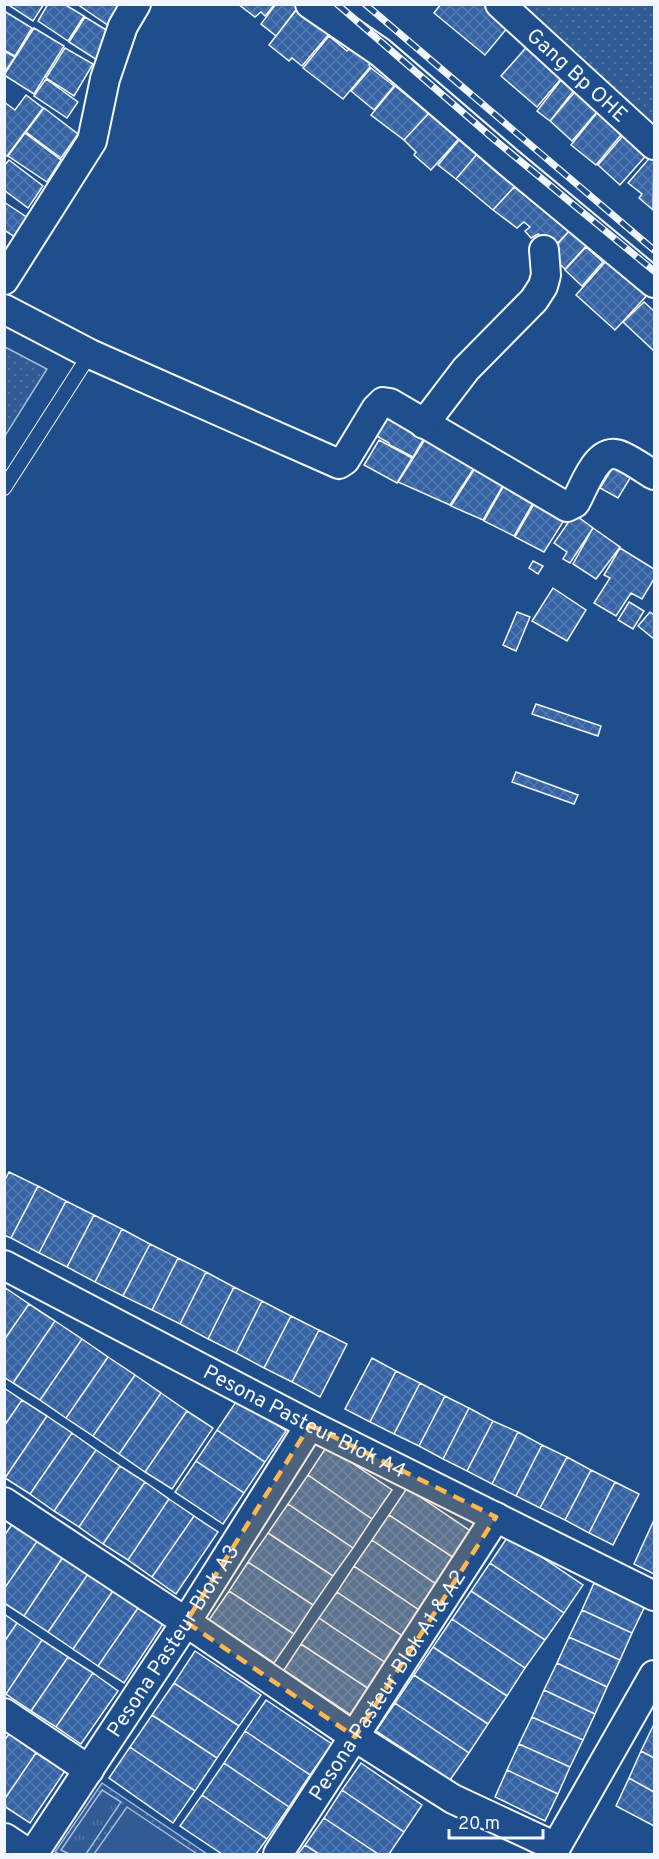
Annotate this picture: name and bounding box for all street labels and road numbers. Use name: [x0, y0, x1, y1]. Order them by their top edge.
street label: Gang Bp OHE: [520, 23, 633, 129]
street label: Pesona Pasteur Blok A4: [198, 1359, 410, 1486]
street label: Pesona Pasteur Blok A3: [102, 1540, 246, 1743]
street label: Pesona Pasteur Blok A1 & A2: [304, 1565, 473, 1807]

